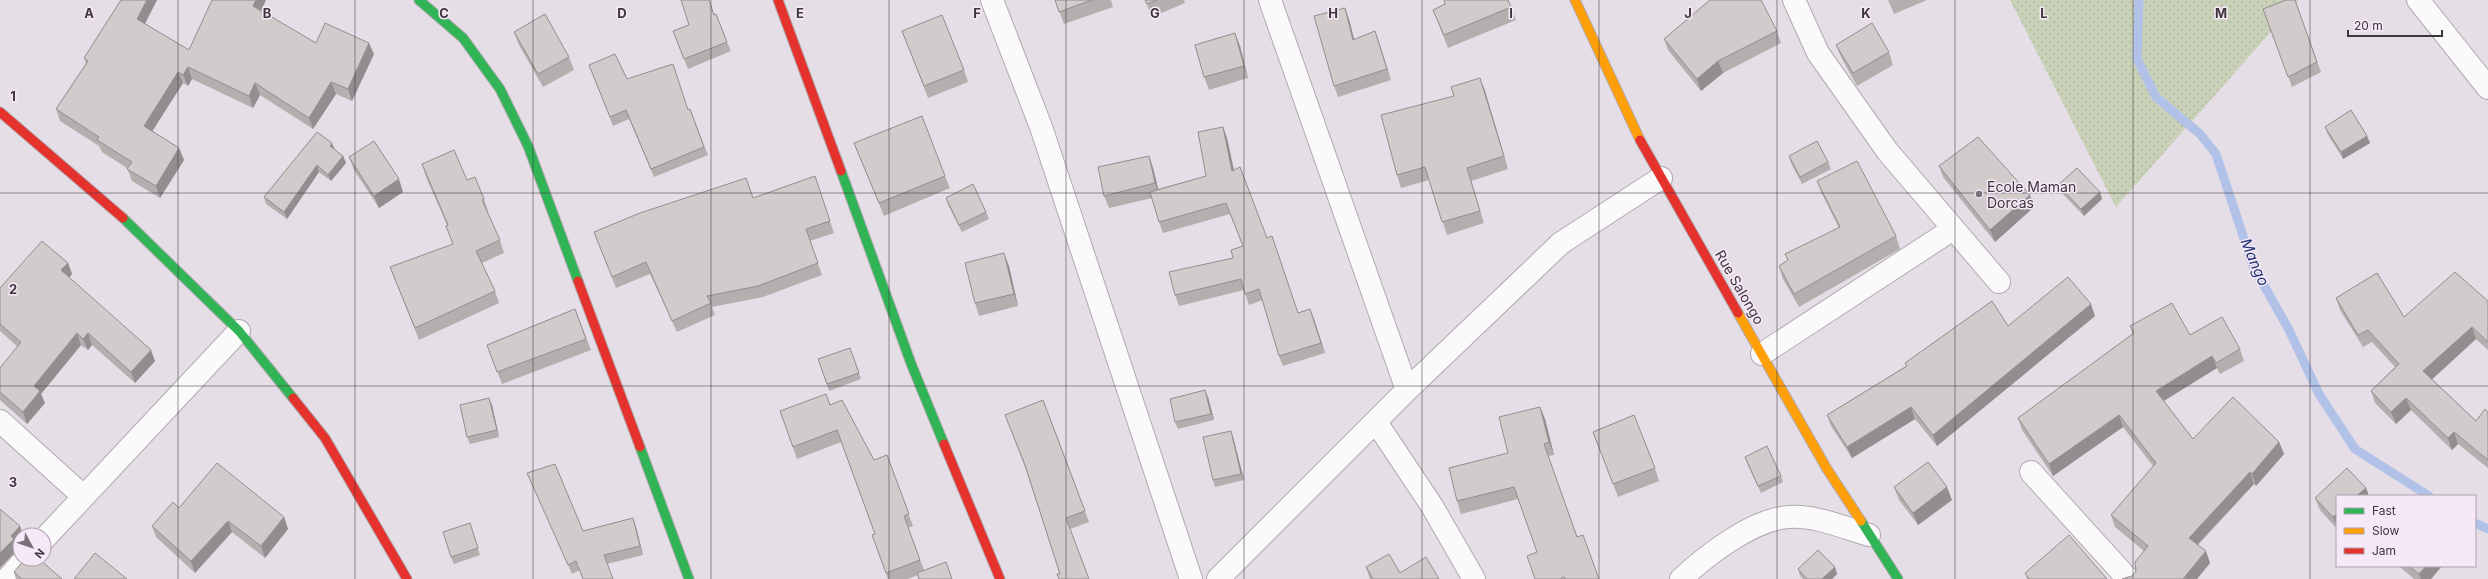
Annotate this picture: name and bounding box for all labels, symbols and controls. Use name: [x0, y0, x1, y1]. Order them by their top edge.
text: A: [84, 5, 94, 21]
text: B: [263, 5, 272, 21]
text: C: [439, 5, 449, 21]
text: D: [617, 5, 627, 21]
text: E: [796, 5, 804, 21]
text: F: [973, 5, 981, 21]
text: G: [1150, 5, 1160, 21]
text: H: [1328, 5, 1338, 21]
text: I: [1509, 5, 1513, 21]
text: J: [1684, 5, 1692, 21]
text: K: [1861, 5, 1871, 21]
text: L: [2040, 5, 2048, 21]
text: M: [2215, 5, 2227, 21]
scale bar: [2348, 12, 2442, 38]
text: 20 m: [2354, 18, 2383, 33]
text: 1: [10, 88, 16, 104]
place label: Ecole Maman Dorcas: [1987, 178, 2076, 211]
marker: Ecole Maman Dorcas: [1974, 189, 1984, 199]
water label: Mango: [2237, 235, 2273, 289]
street label: Rue Salongo: [1712, 247, 1768, 327]
text: 2: [9, 281, 17, 297]
text: 3: [9, 474, 17, 490]
legend: [2336, 495, 2476, 567]
text: Fast: [2372, 503, 2396, 518]
text: Slow: [2372, 523, 2400, 538]
north arrow: [12, 527, 52, 567]
text: Jam: [2372, 543, 2396, 558]
text: N: [32, 546, 48, 561]

